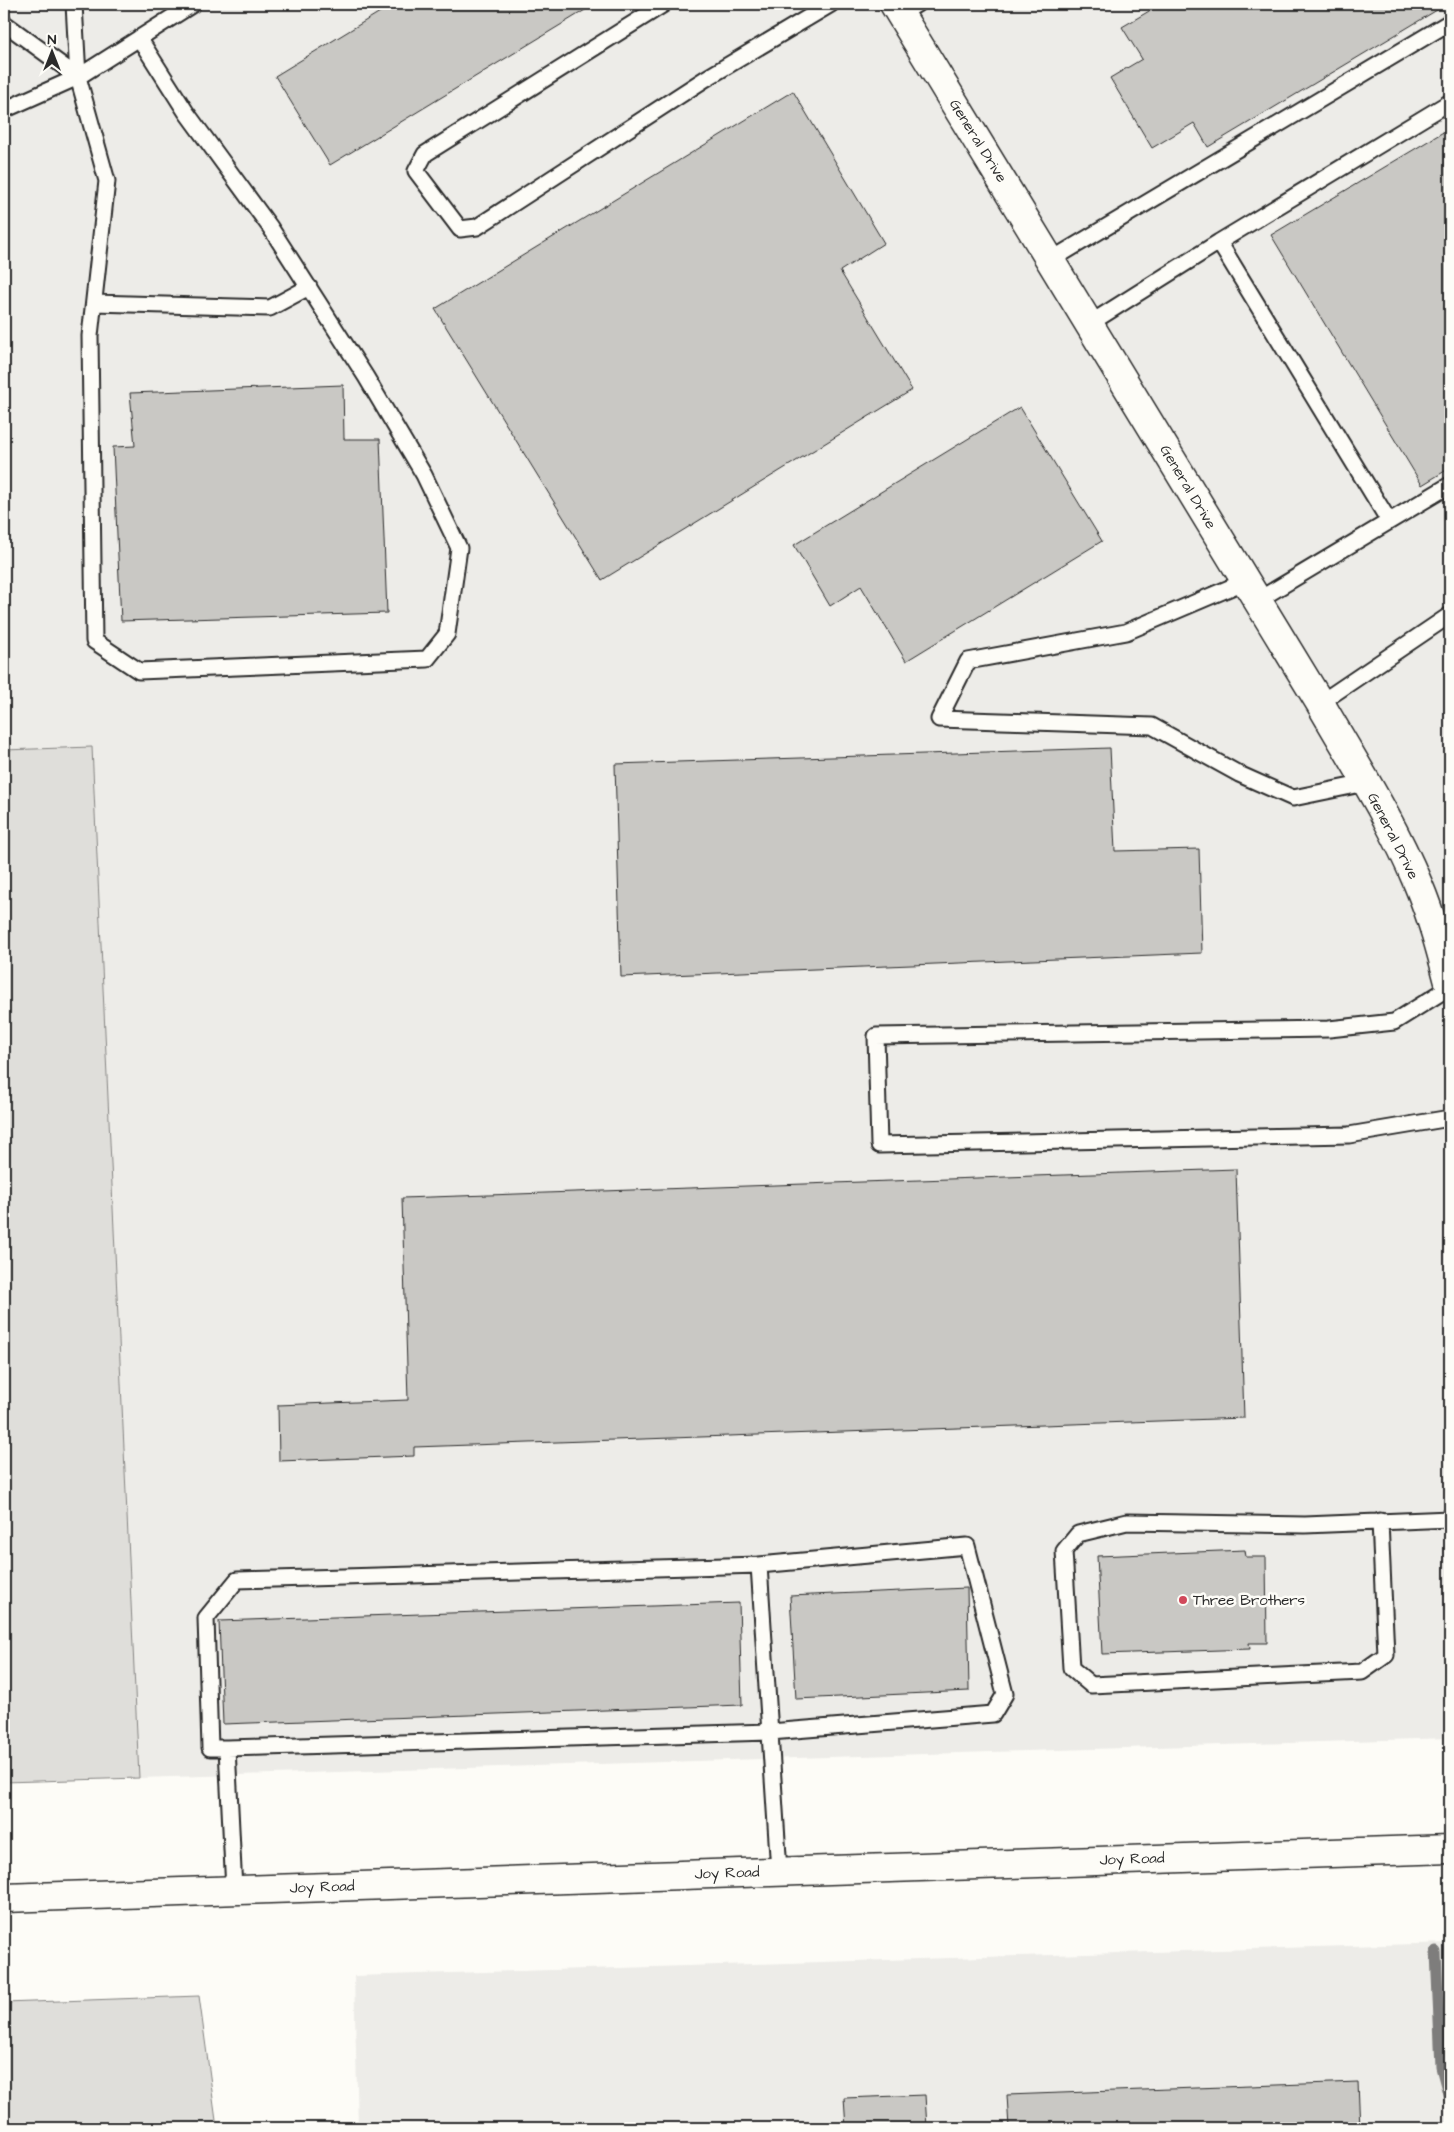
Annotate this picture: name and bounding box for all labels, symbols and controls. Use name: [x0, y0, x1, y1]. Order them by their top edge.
north arrow: [28, 28, 78, 78]
text: N: [48, 30, 57, 50]
street label: General Drive: [944, 95, 1012, 187]
street label: General Drive: [1155, 441, 1221, 533]
street label: General Drive: [1362, 789, 1424, 883]
place label: Three Brothers: [1193, 1590, 1306, 1611]
marker: Three Brothers: [1177, 1594, 1189, 1606]
street label: Joy Road: [1099, 1847, 1165, 1872]
street label: Joy Road: [694, 1861, 760, 1886]
street label: Joy Road: [289, 1875, 355, 1900]

